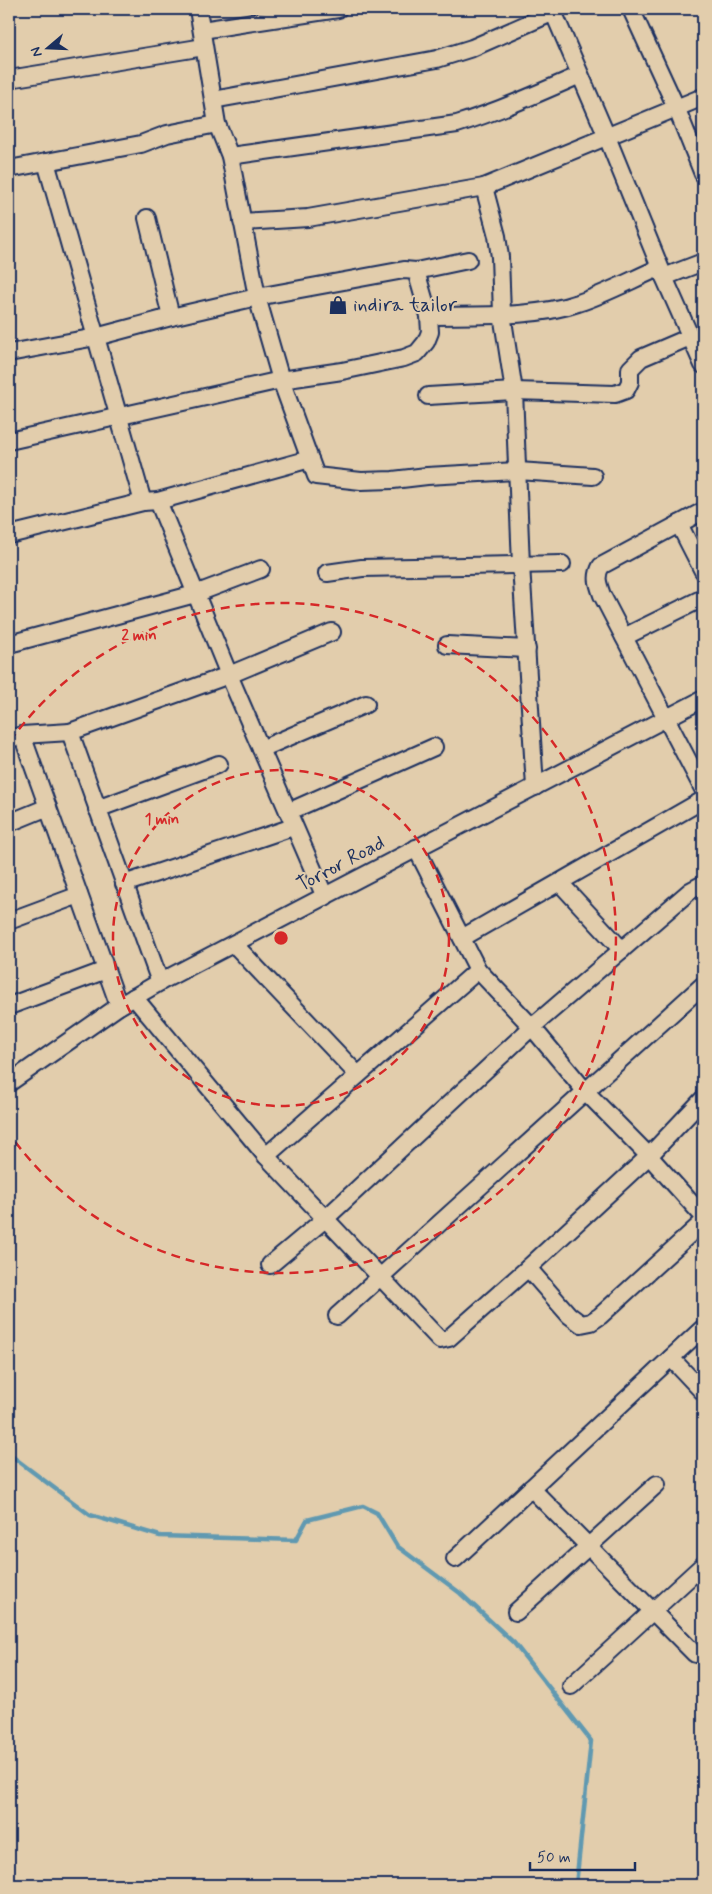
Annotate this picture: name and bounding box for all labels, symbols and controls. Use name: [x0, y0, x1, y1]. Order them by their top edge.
north arrow: [22, 22, 72, 72]
text: N: [27, 45, 47, 59]
place label: indira tailor: [353, 292, 458, 319]
shop icon: indira tailor: [327, 294, 349, 316]
text: 2 min: [121, 626, 157, 646]
text: 1 min: [145, 810, 179, 830]
street label: Torror Road: [292, 829, 390, 899]
centre of rings: [272, 929, 290, 947]
scale bar: [530, 1839, 634, 1871]
text: 50 m: [537, 1848, 571, 1868]

